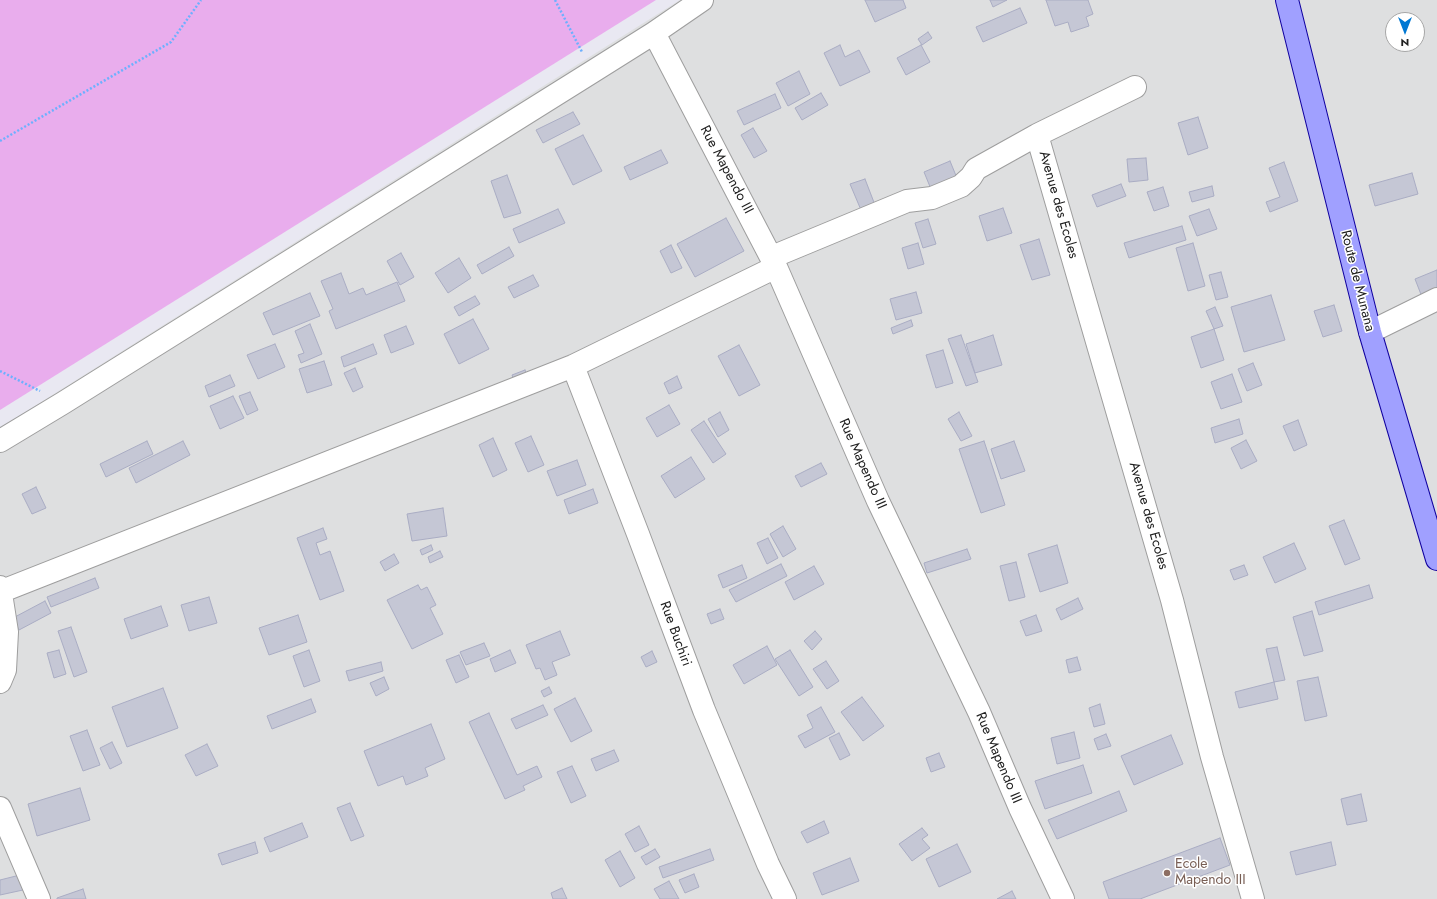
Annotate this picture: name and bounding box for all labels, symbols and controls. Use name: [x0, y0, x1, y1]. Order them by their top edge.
north arrow: [1385, 12, 1425, 52]
text: N: [1401, 35, 1409, 51]
street label: Rue Mapendo III: [696, 123, 756, 217]
street label: Avenue des Ecoles: [1035, 149, 1081, 261]
street label: Route de Munana: [1336, 229, 1378, 333]
street label: Rue Mapendo III: [835, 416, 889, 512]
street label: Avenue des Ecoles: [1125, 460, 1171, 572]
street label: Rue Buchiri: [655, 599, 695, 669]
street label: Rue Mapendo III: [971, 710, 1025, 806]
place label: Ecole Mapendo III: [1175, 857, 1246, 890]
marker: Ecole Mapendo III: [1162, 868, 1172, 878]

